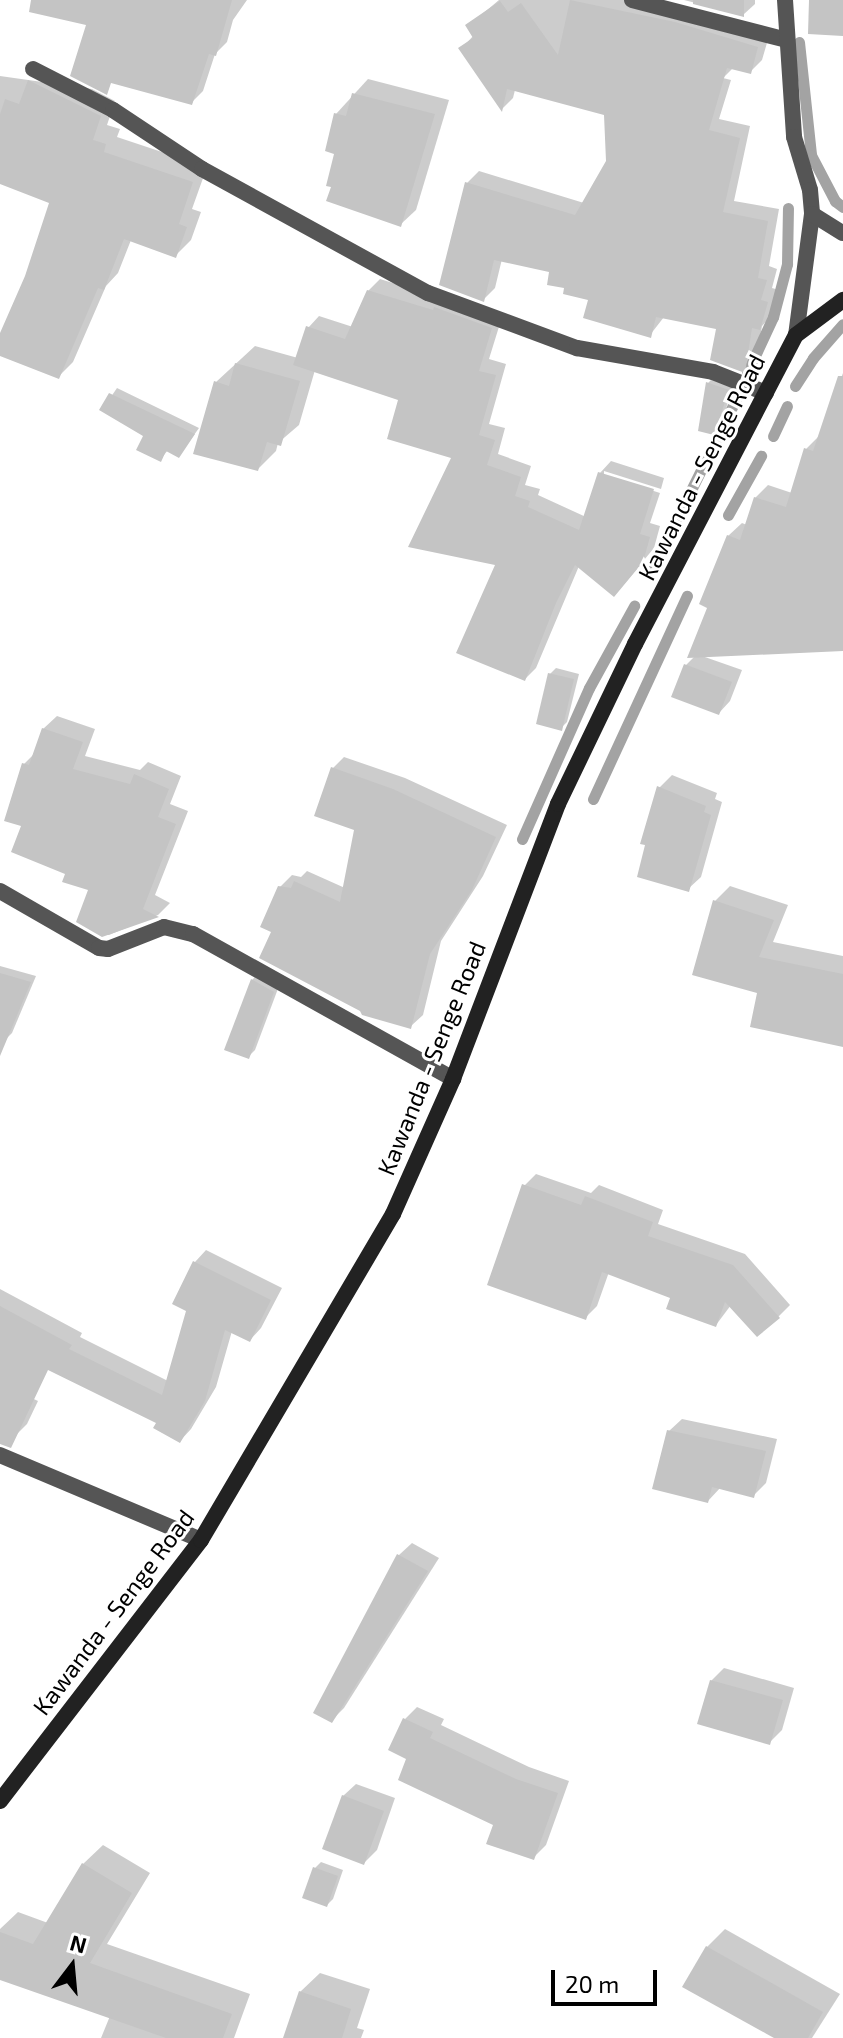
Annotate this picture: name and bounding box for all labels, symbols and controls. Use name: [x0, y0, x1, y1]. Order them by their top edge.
street label: Kawanda - Senge Road: [631, 349, 771, 585]
street label: Kawanda - Senge Road: [371, 937, 491, 1179]
street label: Kawanda - Senge Road: [26, 1504, 200, 1720]
north arrow: [32, 1926, 112, 2006]
text: N: [67, 1928, 90, 1958]
scale bar: [555, 1954, 661, 2004]
text: 20 m: [565, 1969, 619, 1998]

